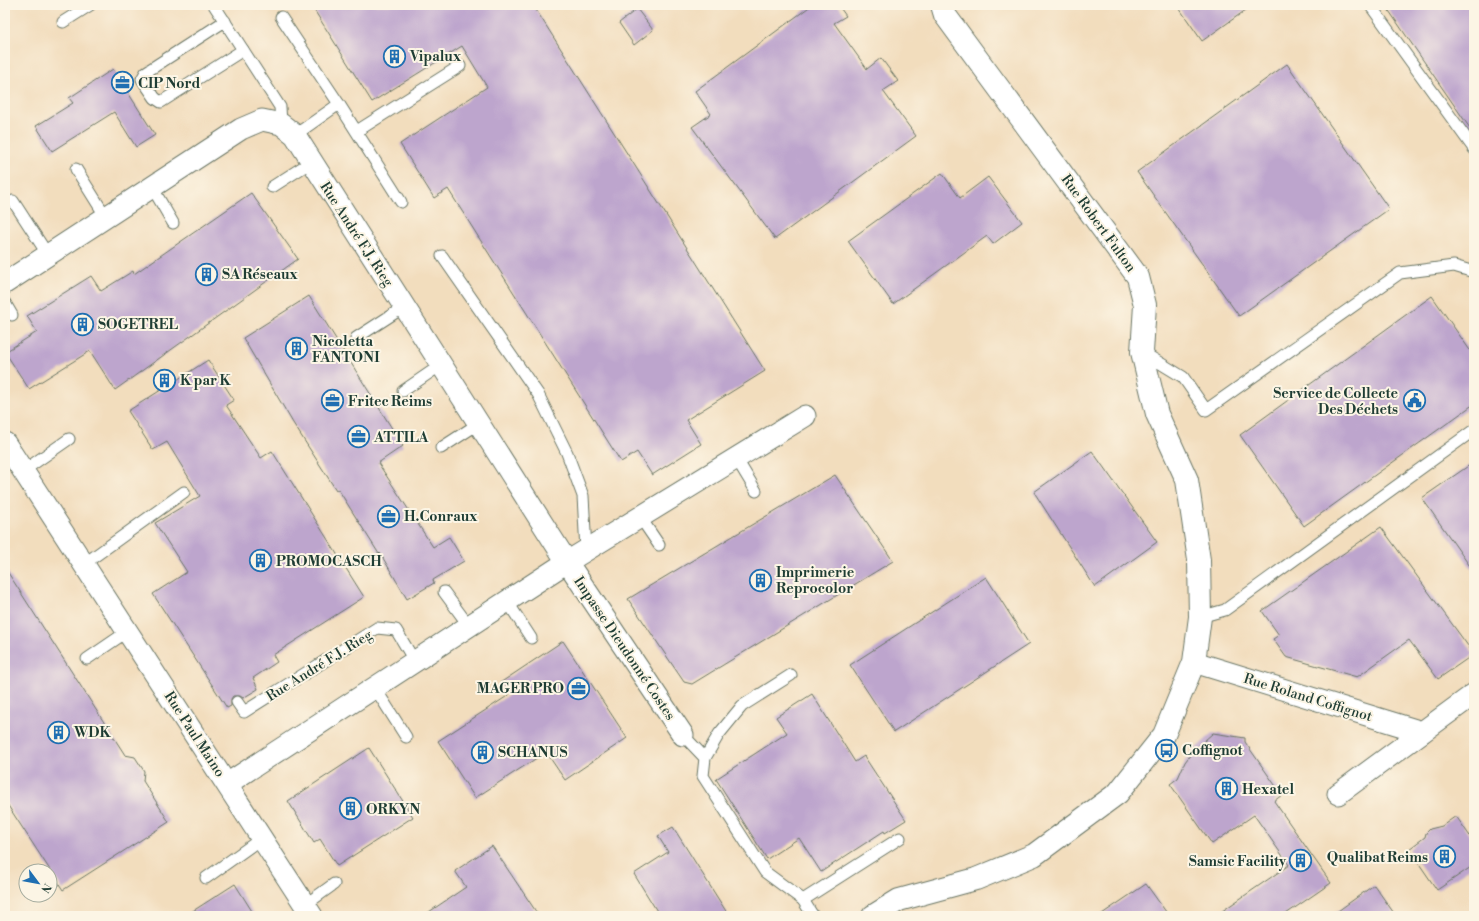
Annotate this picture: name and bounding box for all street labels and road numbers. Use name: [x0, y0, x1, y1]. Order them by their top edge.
street label: Rue Robert Fulton: [1057, 171, 1140, 277]
street label: Rue André F.J. Rieg: [316, 179, 397, 291]
street label: Impasse Dieudonné Costes: [569, 573, 679, 724]
street label: Rue André F.J. Rieg: [263, 626, 376, 706]
street label: Rue Roland Coffignot: [1241, 670, 1374, 726]
street label: Rue Paul Maino: [160, 688, 229, 781]

